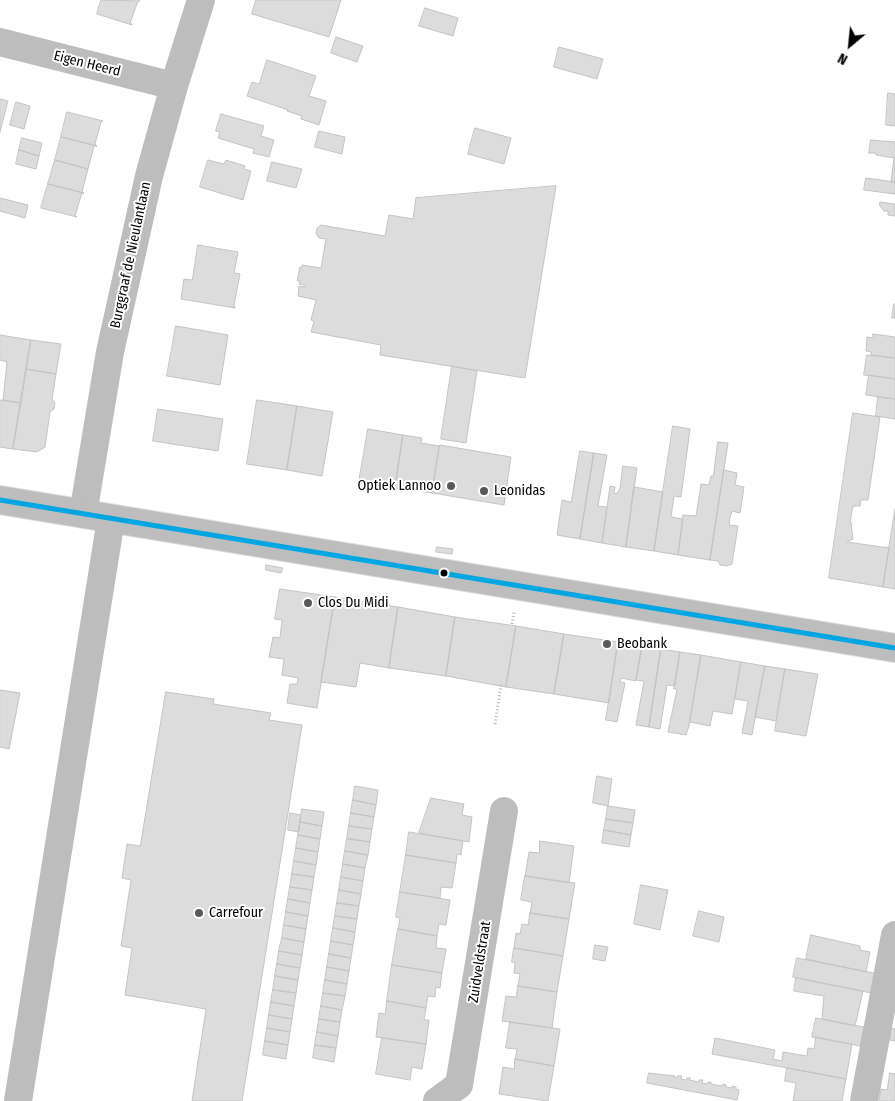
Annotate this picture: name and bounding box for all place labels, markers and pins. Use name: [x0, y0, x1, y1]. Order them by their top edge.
place label: Optiek Lannoo: [357, 478, 441, 494]
marker: Optiek Lannoo: [445, 480, 457, 492]
place label: Leonidas: [494, 483, 545, 499]
marker: Leonidas: [478, 485, 490, 497]
unlabelled marker: [439, 568, 449, 578]
place label: Clos Du Midi: [318, 595, 388, 611]
marker: Clos Du Midi: [302, 597, 314, 609]
place label: Beobank: [617, 636, 667, 652]
marker: Beobank: [601, 638, 613, 650]
place label: Carrefour: [209, 905, 263, 921]
marker: Carrefour: [193, 907, 205, 919]

